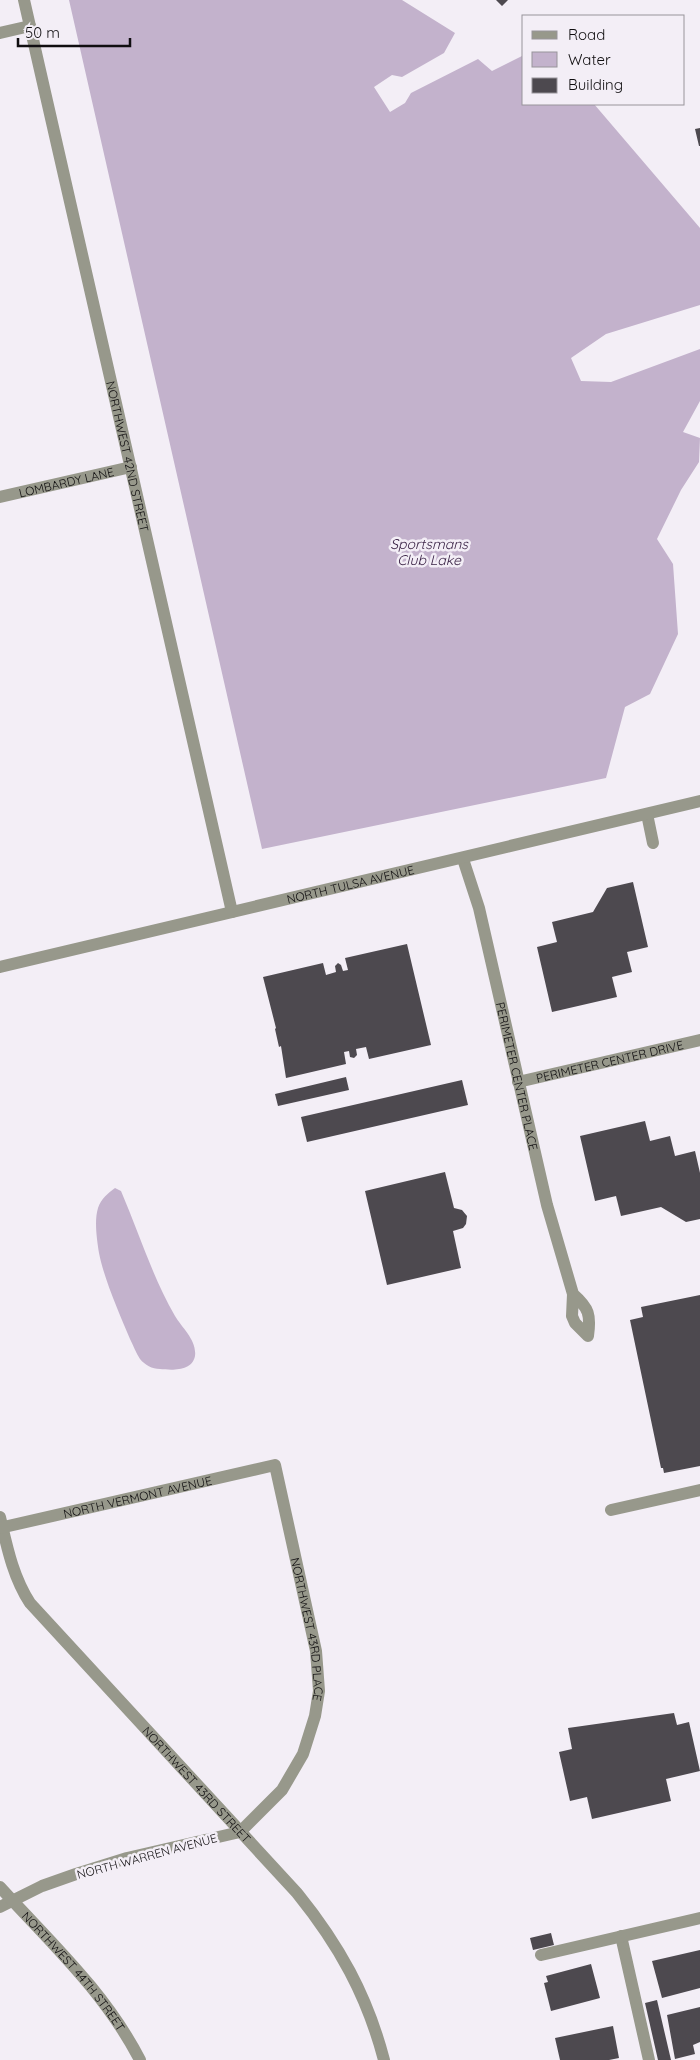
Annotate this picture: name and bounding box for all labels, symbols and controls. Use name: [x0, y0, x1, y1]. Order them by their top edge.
scale bar: [18, 15, 130, 47]
legend: [522, 15, 685, 105]
text: 50 m: [25, 23, 60, 42]
text: Road: [568, 25, 605, 44]
text: Water: [568, 50, 611, 69]
text: Building: [568, 75, 623, 94]
street label: NORTHWEST 42ND STREET: [104, 380, 153, 533]
street label: LOMBARDY LANE: [17, 464, 115, 500]
water label: Sportsmans Club Lake: [390, 535, 469, 569]
street label: NORTH TULSA AVENUE: [285, 862, 416, 906]
street label: PERIMETER CENTER PLACE: [493, 1000, 542, 1152]
street label: PERIMETER CENTER DRIVE: [535, 1037, 685, 1085]
street label: NORTH VERMONT AVENUE: [62, 1472, 213, 1521]
street label: NORTHWEST 43RD PLACE: [288, 1556, 327, 1703]
street label: NORTHWEST 43RD STREET: [140, 1723, 254, 1846]
street label: NORTH WARREN AVENUE: [75, 1830, 219, 1882]
street label: NORTHWEST 44TH STREET: [19, 1908, 129, 2034]

